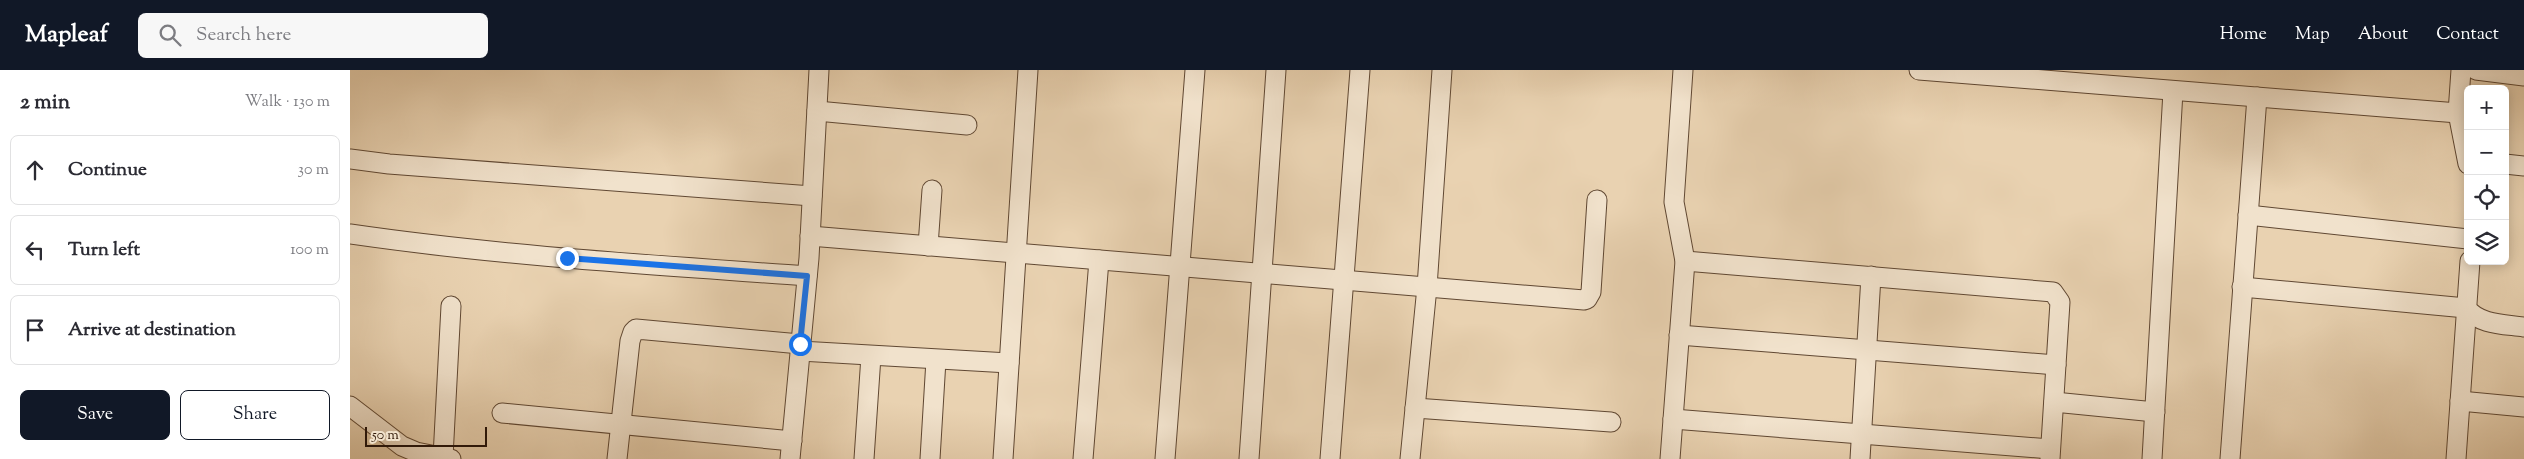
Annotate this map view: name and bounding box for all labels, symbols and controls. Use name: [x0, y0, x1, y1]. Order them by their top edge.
search box: [138, 13, 488, 58]
text: Mapleaf: [25, 18, 108, 52]
icon: search: [156, 21, 184, 49]
text: Search here: [196, 22, 291, 49]
text: Home: [2220, 22, 2267, 48]
text: Map: [2295, 22, 2330, 48]
text: About: [2358, 22, 2408, 48]
text: Contact: [2436, 22, 2499, 48]
map controls: [2464, 85, 2509, 265]
button: +: [2464, 85, 2509, 130]
text: 2 min: [20, 88, 70, 118]
text: Walk · 130 m: [245, 91, 330, 114]
button: −: [2464, 130, 2509, 175]
icon: ahead: [21, 156, 49, 184]
text: Continue: [68, 157, 147, 184]
text: 30 m: [298, 159, 329, 182]
button: locate: [2464, 175, 2509, 220]
button: layers: [2464, 220, 2509, 265]
icon: left: [21, 236, 49, 264]
text: Turn left: [68, 237, 140, 264]
text: 100 m: [290, 239, 329, 262]
route end: [556, 247, 579, 270]
icon: arrive: [21, 316, 49, 344]
text: Arrive at destination: [68, 317, 236, 344]
route start: [789, 333, 812, 356]
button: Save: [20, 390, 170, 440]
button: Share: [180, 390, 330, 440]
scale bar: [365, 424, 488, 447]
text: 50 m: [372, 426, 399, 446]

